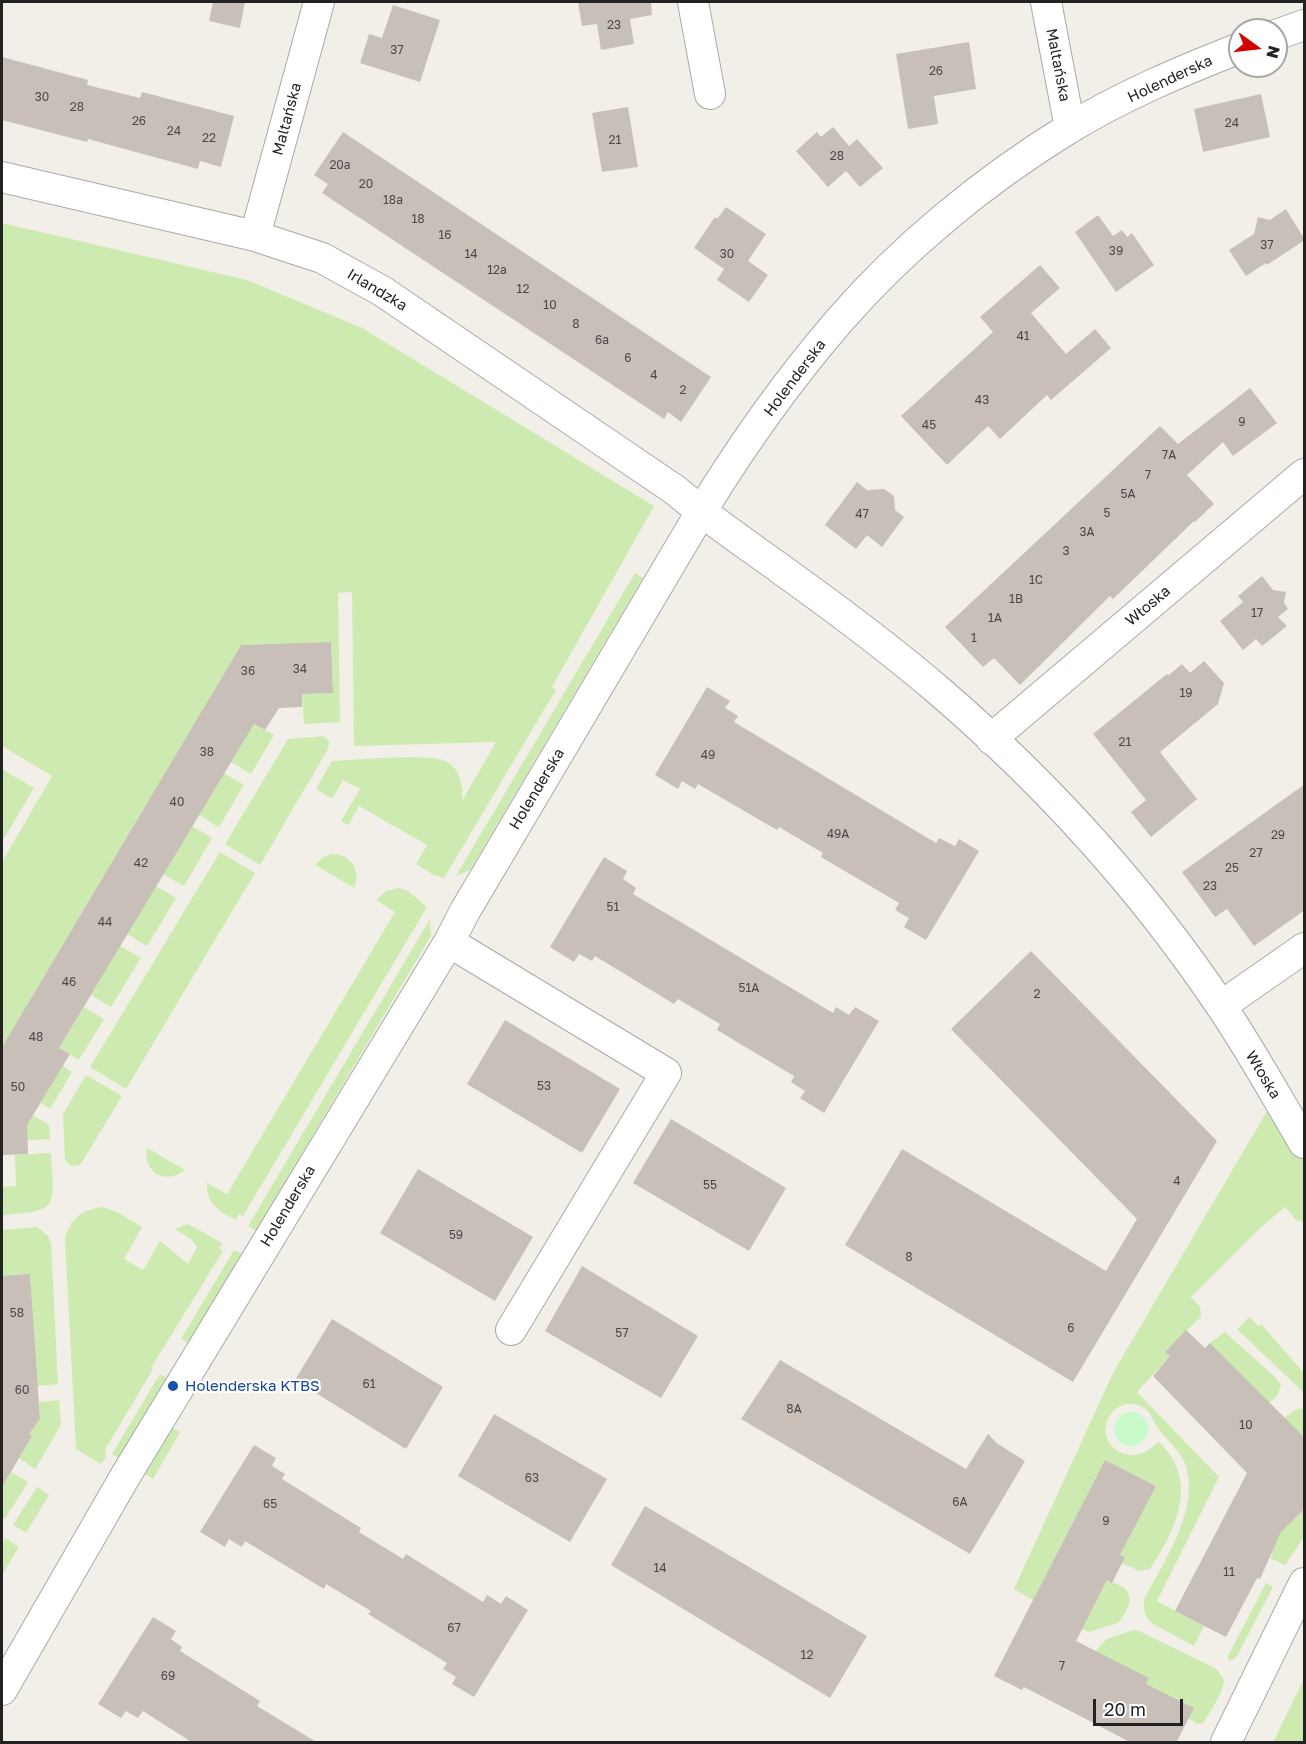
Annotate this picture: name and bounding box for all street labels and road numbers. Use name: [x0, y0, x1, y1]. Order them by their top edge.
street label: Maltańska: [1042, 27, 1074, 103]
street label: Holenderska: [1125, 52, 1215, 106]
street label: Maltańska: [269, 81, 305, 157]
street label: Irlandzka: [344, 265, 410, 315]
street label: Holenderska: [760, 336, 830, 420]
street label: Włoska: [1122, 582, 1174, 630]
street label: Holenderska: [506, 745, 568, 833]
street label: Włoska: [1242, 1048, 1284, 1102]
street label: Holenderska: [257, 1162, 319, 1250]

